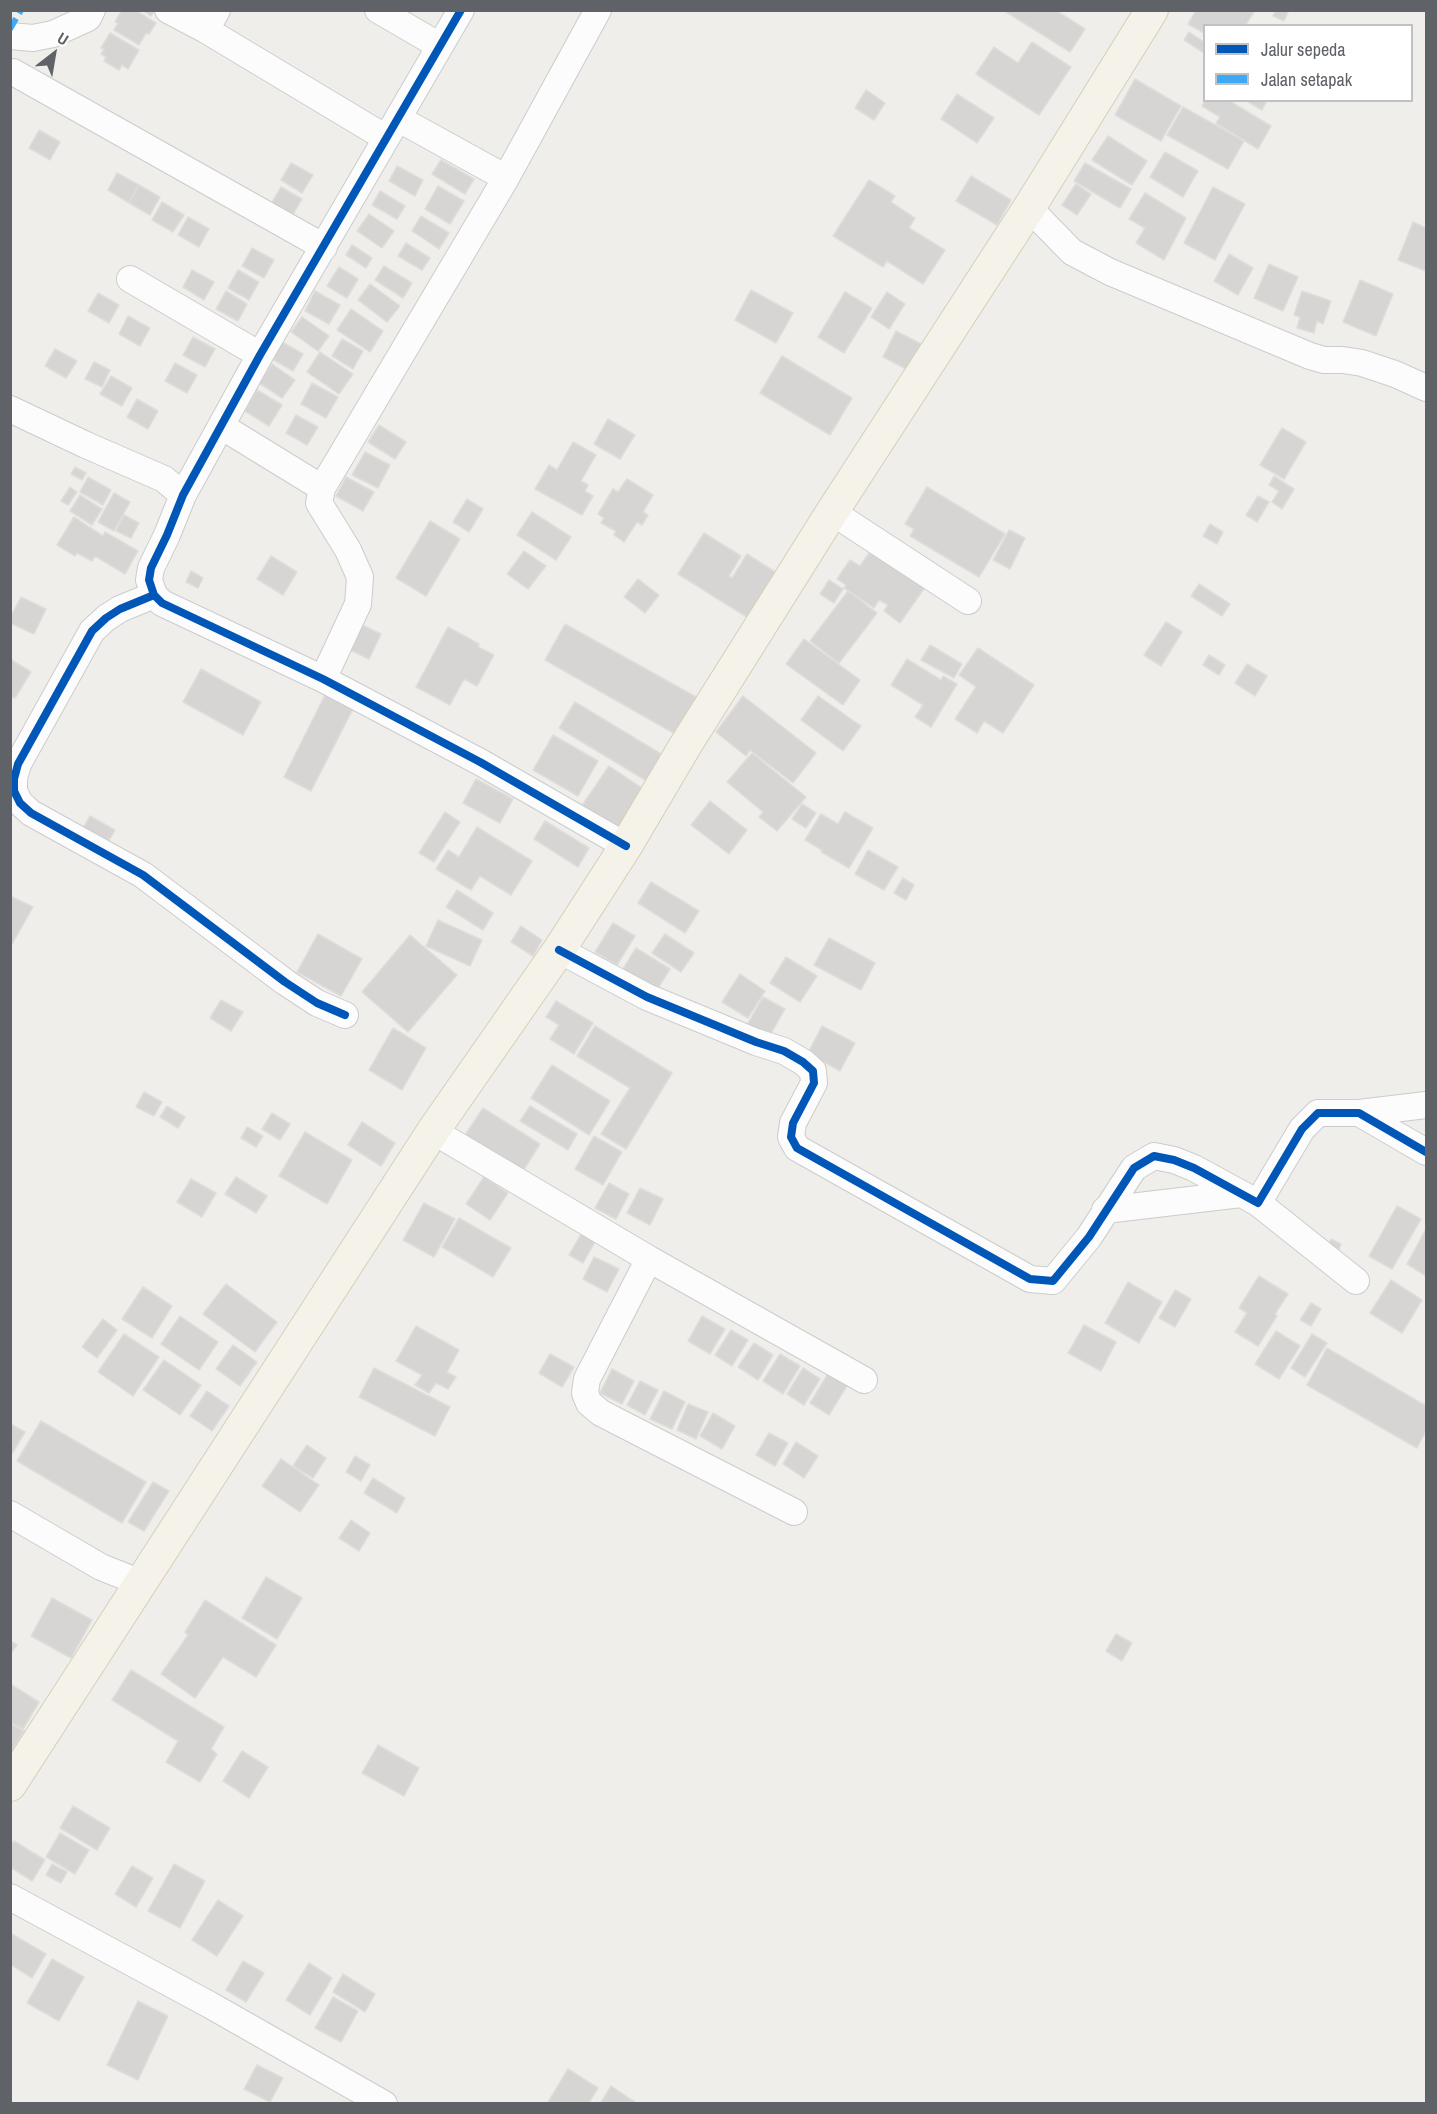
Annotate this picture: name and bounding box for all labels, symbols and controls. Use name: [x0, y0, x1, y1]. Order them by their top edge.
north arrow: [24, 24, 84, 84]
legend: [1203, 24, 1413, 102]
text: U: [54, 27, 73, 50]
text: Jalur sepeda: [1261, 37, 1346, 62]
text: Jalan setapak: [1261, 67, 1352, 92]

